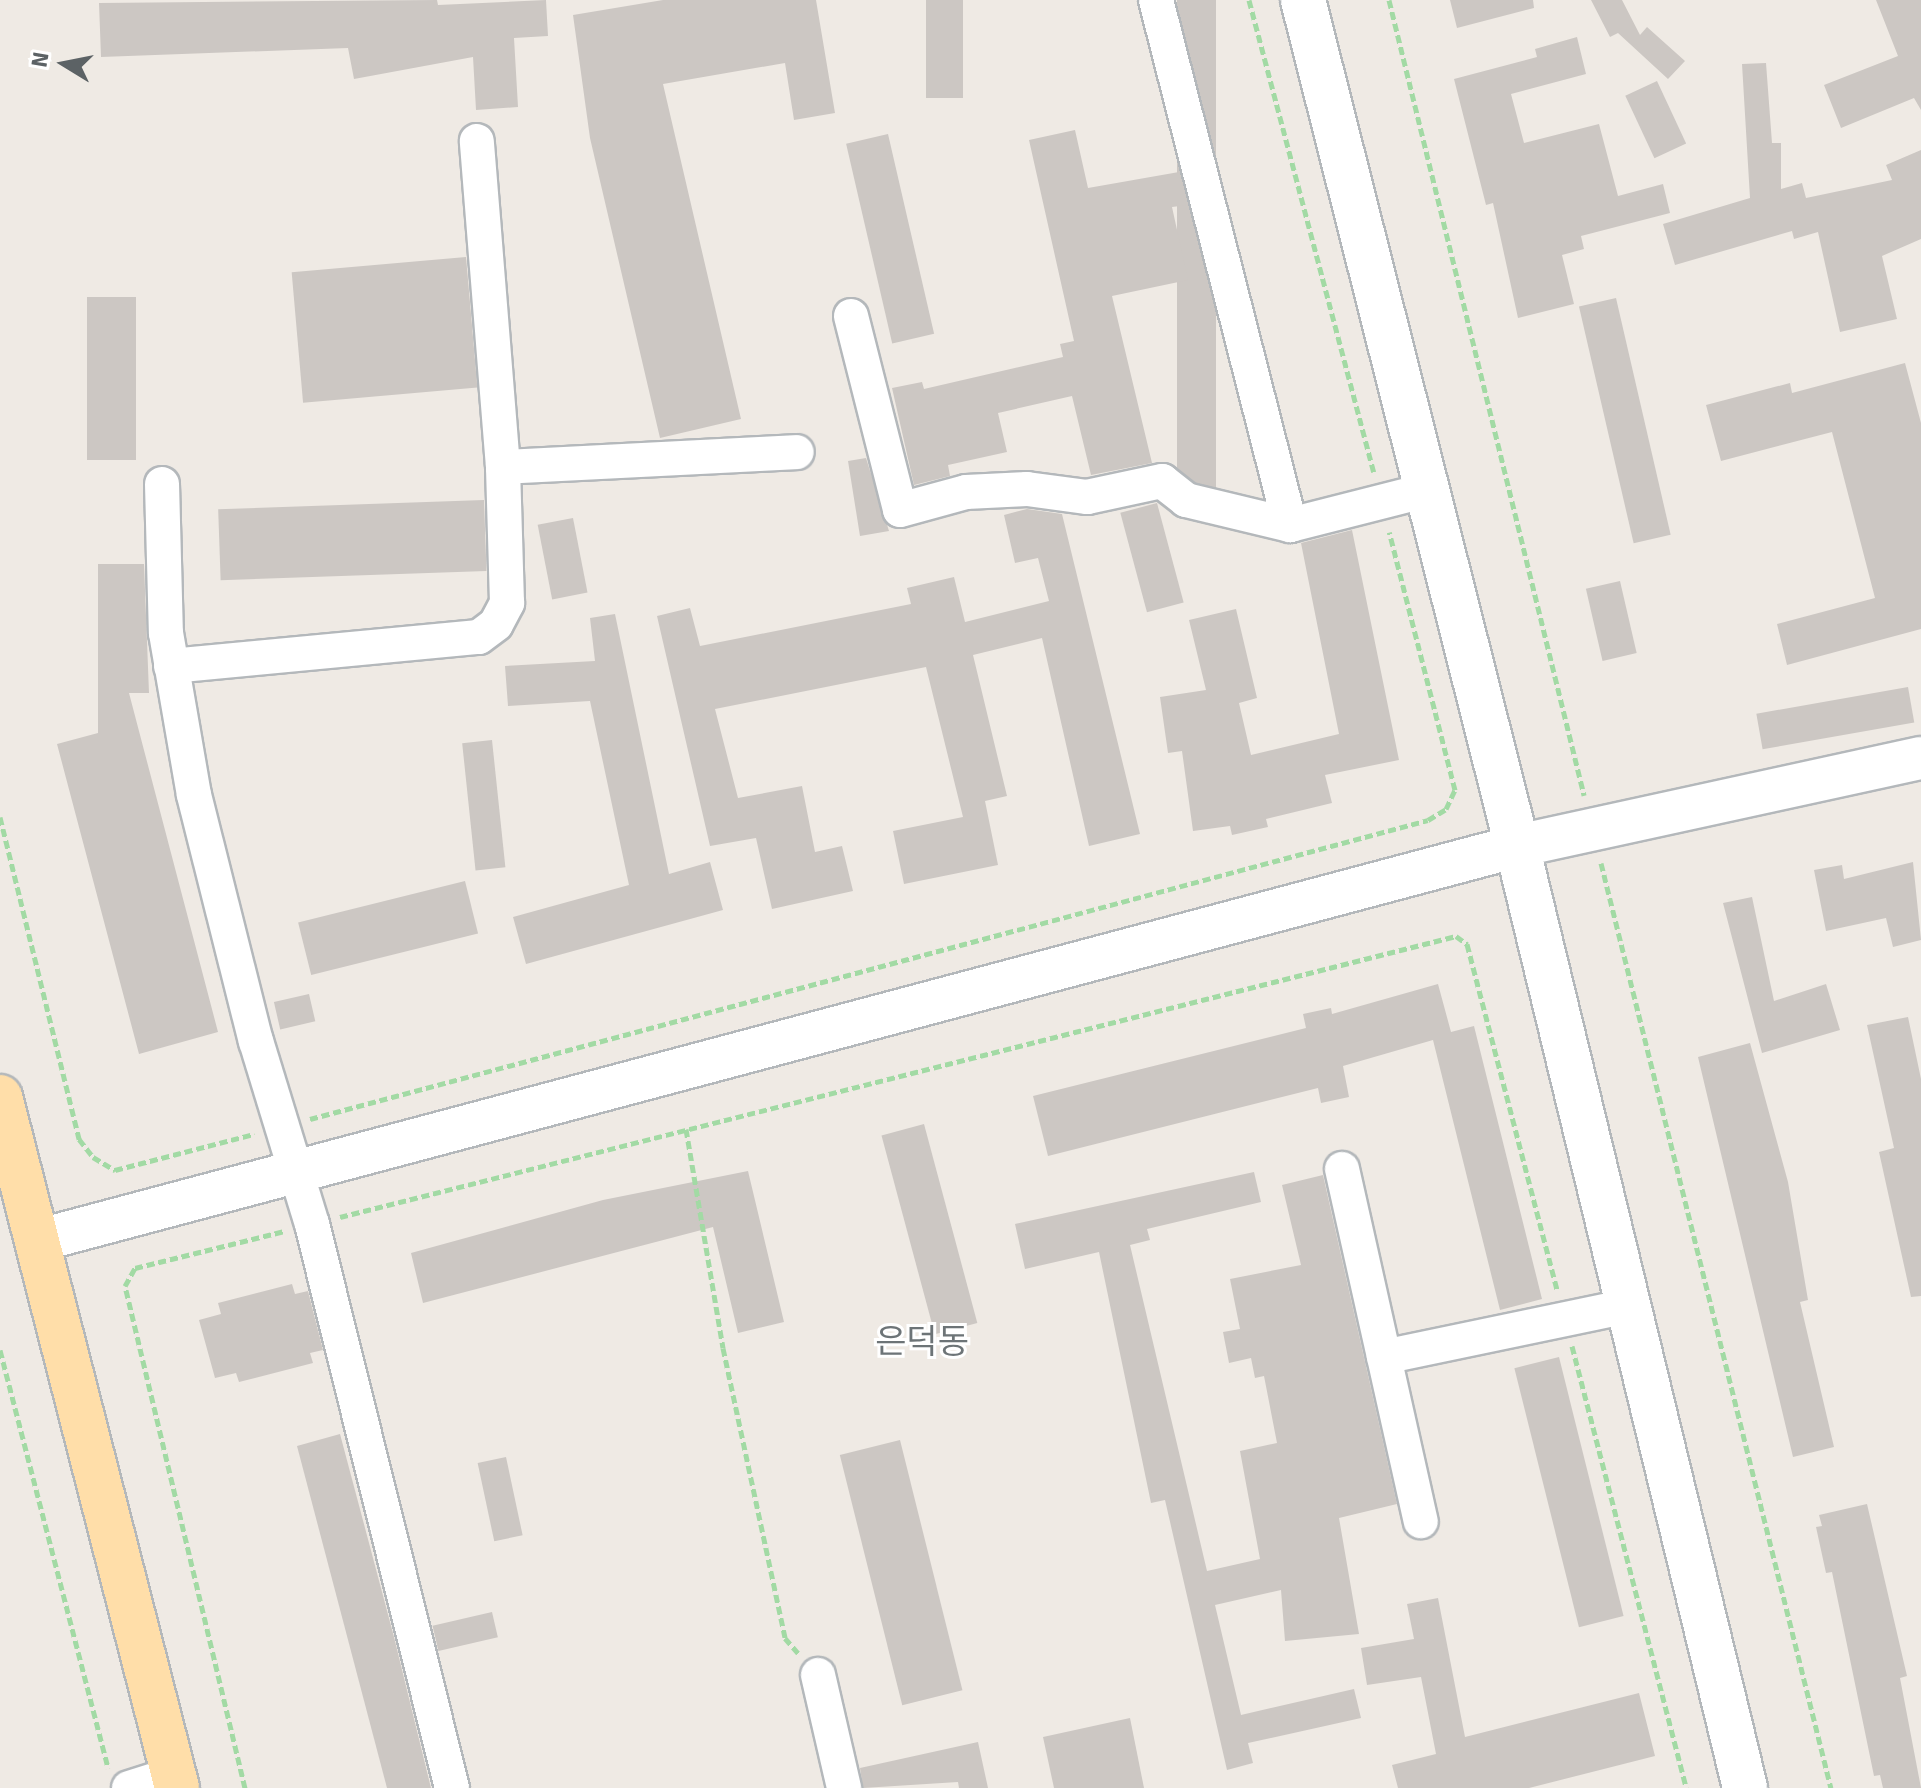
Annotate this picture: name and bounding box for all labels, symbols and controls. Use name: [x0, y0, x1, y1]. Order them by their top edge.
north arrow: [24, 24, 104, 104]
text: N: [25, 50, 54, 70]
district label: 은덕동: [875, 1323, 969, 1363]

